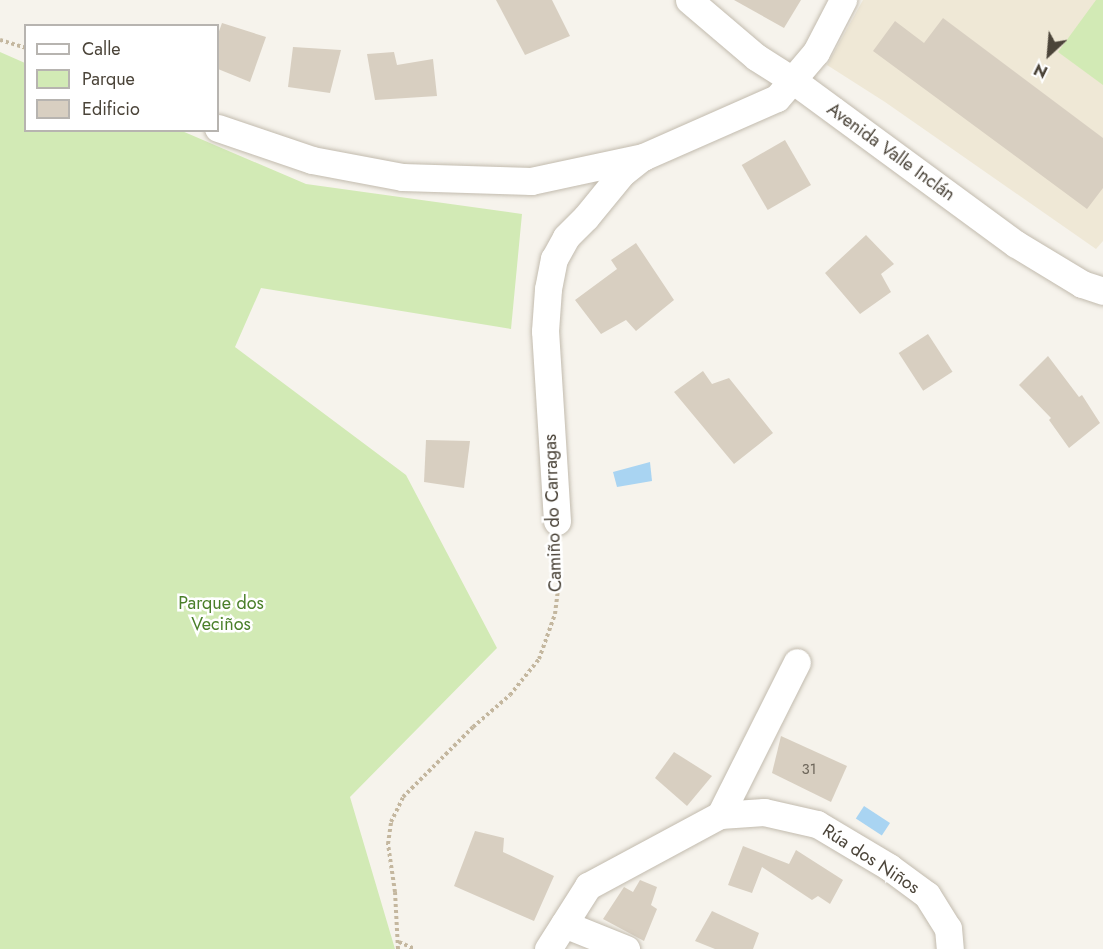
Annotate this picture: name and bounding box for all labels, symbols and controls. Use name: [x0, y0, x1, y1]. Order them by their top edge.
legend: [24, 24, 219, 132]
north arrow: [1019, 24, 1079, 84]
text: Calle: [82, 36, 121, 62]
text: N: [1030, 58, 1052, 84]
text: Parque: [82, 66, 135, 92]
text: Edificio: [82, 96, 140, 122]
street label: Avenida Valle Inclán: [823, 98, 959, 206]
street label: Camiño do Carragas: [539, 434, 567, 592]
park label: Parque dos Veciños: [178, 593, 264, 636]
house number: 31: [802, 761, 816, 779]
street label: Rúa dos Niños: [818, 820, 924, 898]

